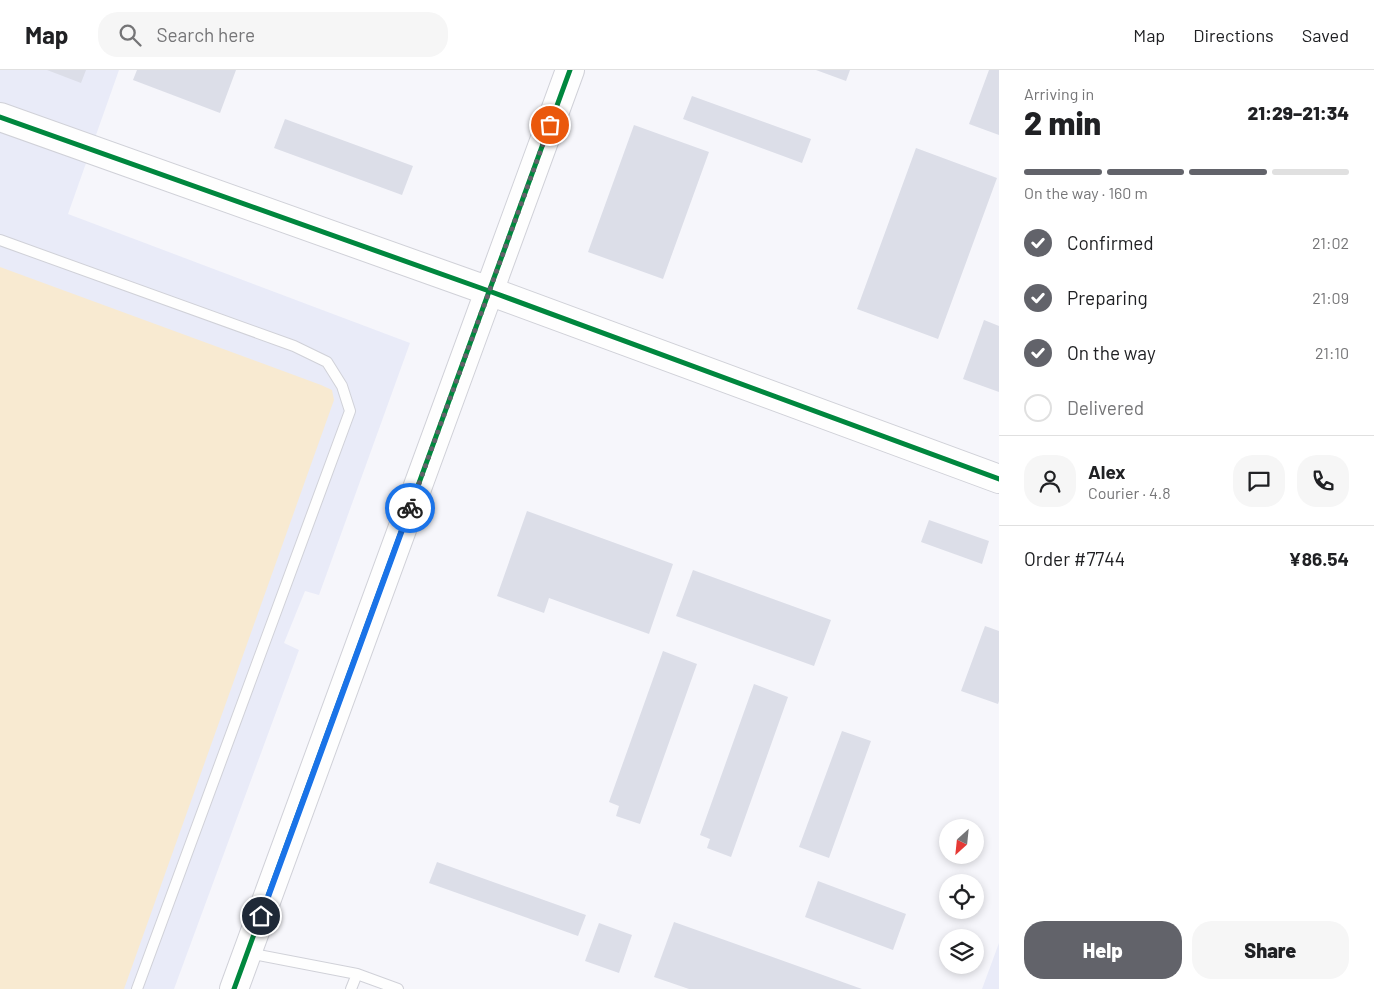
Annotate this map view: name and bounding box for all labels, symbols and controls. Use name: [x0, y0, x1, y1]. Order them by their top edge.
search box: [98, 12, 448, 57]
text: Map: [25, 20, 68, 49]
icon: search: [116, 21, 144, 49]
text: Search here: [156, 23, 255, 46]
text: Map: [1133, 24, 1165, 46]
text: Directions: [1193, 24, 1274, 46]
text: Saved: [1302, 24, 1349, 46]
text: Arriving in: [1024, 84, 1094, 103]
text: 21:29–21:34: [1247, 101, 1349, 124]
text: 2 min: [1024, 103, 1101, 141]
pin: [529, 104, 571, 146]
icon: bag: [536, 111, 564, 139]
text: On the way · 160 m: [1024, 183, 1148, 202]
icon: check: [1024, 229, 1052, 257]
text: Confirmed: [1067, 231, 1154, 254]
text: 21:02: [1312, 233, 1349, 252]
icon: check: [1024, 284, 1052, 312]
text: Preparing: [1067, 286, 1148, 309]
text: 21:09: [1312, 288, 1349, 307]
icon: check: [1024, 339, 1052, 367]
text: On the way: [1067, 341, 1156, 364]
text: 21:10: [1315, 343, 1349, 362]
text: Delivered: [1067, 396, 1144, 419]
button: person: [1024, 455, 1076, 507]
button: chat: [1233, 455, 1285, 507]
button: phone: [1297, 455, 1349, 507]
text: Alex: [1088, 460, 1126, 483]
courier: [385, 483, 435, 533]
text: Courier · 4.8: [1088, 483, 1171, 502]
icon: bike: [396, 494, 424, 522]
text: Order #7744: [1024, 547, 1125, 570]
text: ¥86.54: [1289, 547, 1349, 570]
north arrow: [939, 819, 984, 864]
map controls: [939, 819, 984, 974]
button: locate: [939, 874, 984, 919]
pin: [240, 895, 282, 937]
icon: home: [247, 902, 275, 930]
button: Help: [1024, 921, 1182, 979]
button: Share: [1192, 921, 1349, 979]
button: layers: [939, 929, 984, 974]

